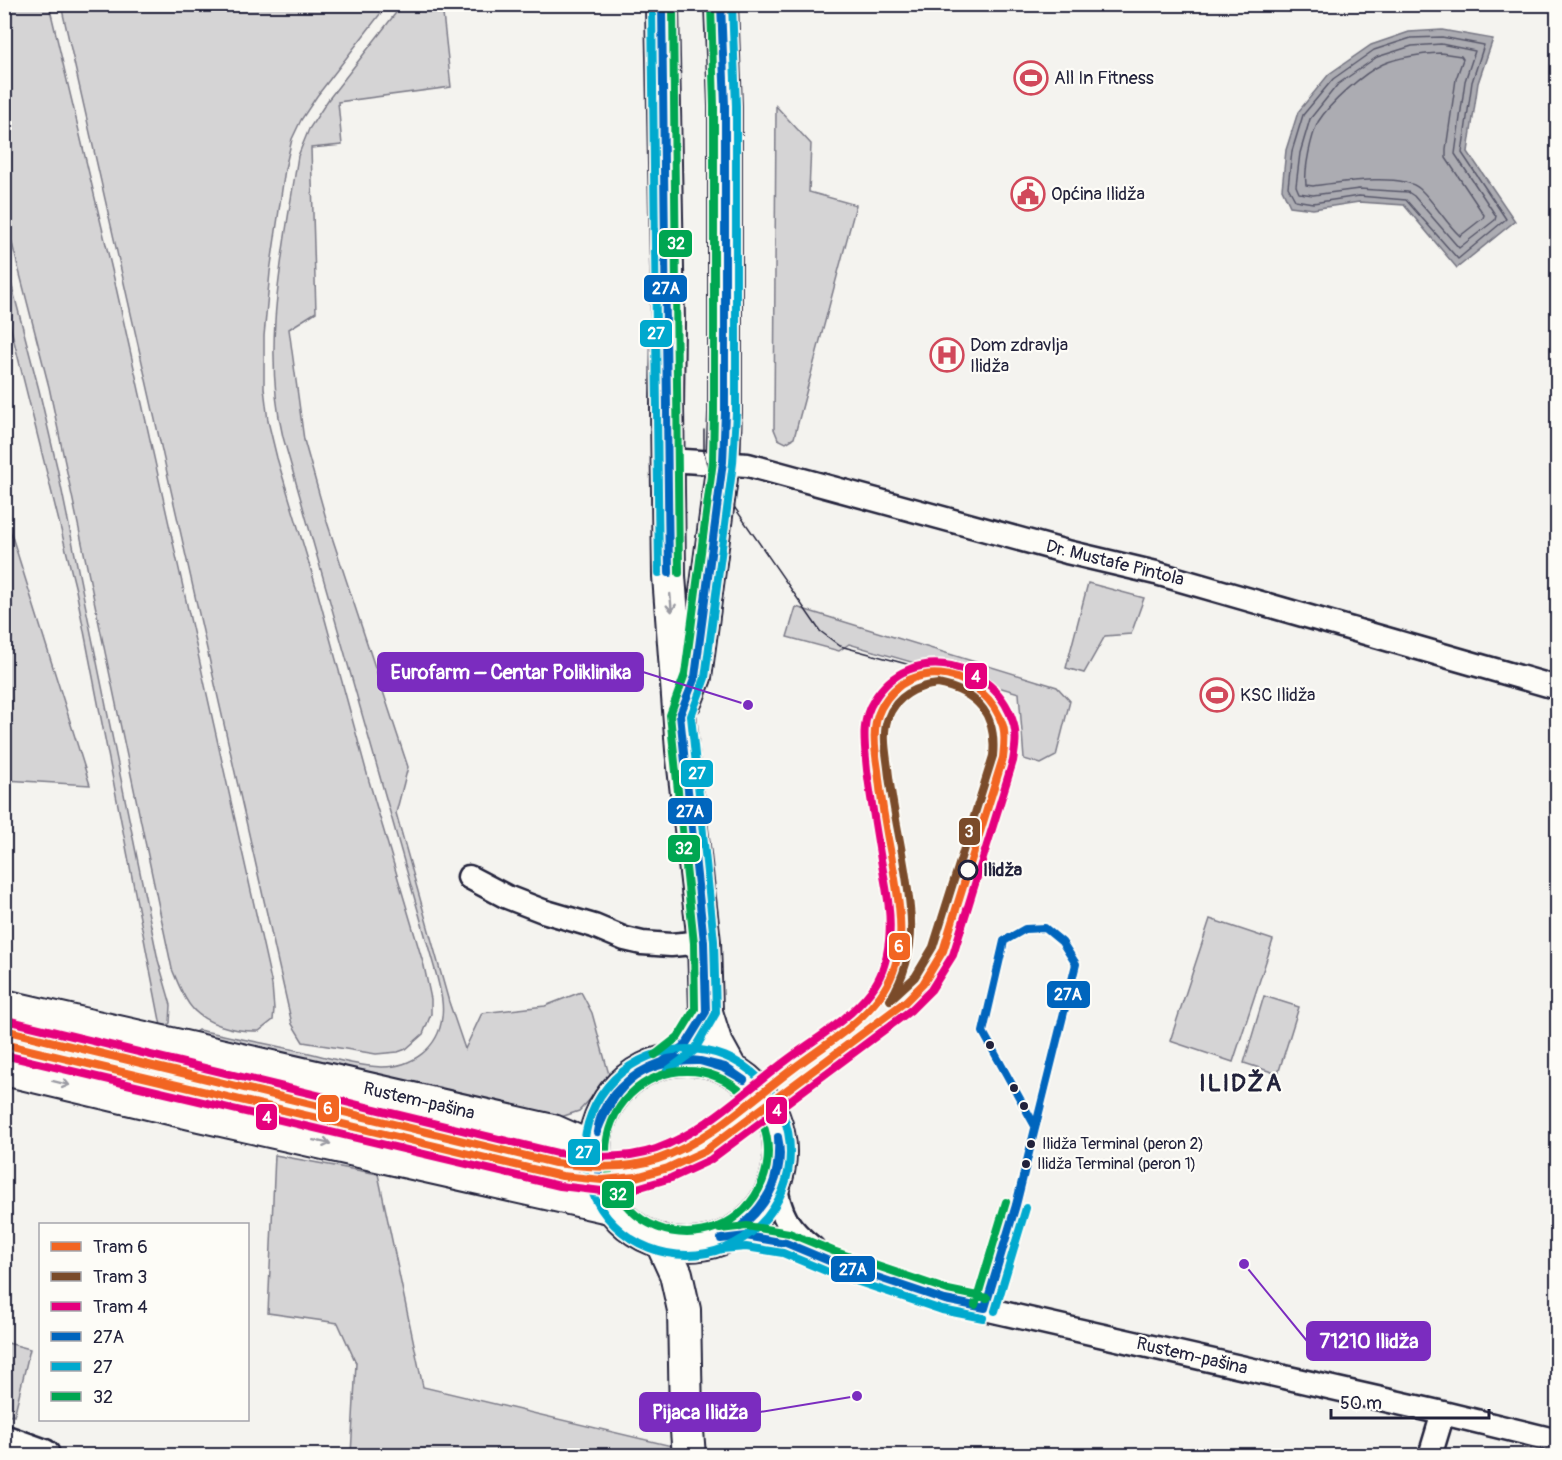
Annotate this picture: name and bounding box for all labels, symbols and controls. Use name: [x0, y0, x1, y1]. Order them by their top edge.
sports icon: All In Fitness: [1013, 60, 1049, 96]
place label: All In Fitness: [1054, 67, 1154, 90]
public building icon: Općina Ilidža: [1010, 176, 1046, 212]
place label: Općina Ilidža: [1051, 183, 1145, 206]
line badge: 32: [658, 229, 693, 258]
text: 32: [667, 234, 685, 254]
line badge: 27A: [643, 274, 688, 303]
text: 27A: [652, 279, 681, 299]
line badge: 27: [639, 319, 673, 348]
text: 27: [647, 324, 665, 344]
place label: Dom zdravlja Ilidža: [970, 334, 1068, 378]
hospital icon: Dom zdravlja Ilidža: [929, 337, 965, 373]
street label: Dr. Mustafe Pintola: [1043, 535, 1187, 591]
one-way arrow: [666, 592, 677, 612]
callout: Eurofarm – Centar Poliklinika: [378, 653, 643, 691]
text: Eurofarm – Centar Poliklinika: [391, 660, 631, 685]
line badge: 4: [964, 662, 988, 690]
text: 4: [971, 667, 981, 687]
sports icon: KSC Ilidža: [1199, 677, 1235, 713]
place label: KSC Ilidža: [1240, 684, 1316, 707]
line badge: 27: [680, 759, 714, 788]
text: 27: [688, 764, 706, 784]
line badge: 27A: [667, 797, 713, 825]
text: 27A: [676, 802, 705, 822]
line badge: 3: [958, 817, 981, 846]
text: 3: [965, 822, 974, 842]
line badge: 32: [667, 834, 701, 863]
text: 32: [675, 839, 693, 859]
place label: Ilidža: [983, 859, 1023, 882]
marker: Ilidža: [958, 860, 978, 880]
line badge: 6: [888, 932, 911, 961]
text: 6: [894, 937, 904, 957]
line badge: 27A: [1046, 980, 1091, 1009]
text: 27A: [1054, 985, 1083, 1005]
unlabelled marker: [984, 1039, 996, 1051]
district label: ILIDŽA: [1199, 1069, 1283, 1098]
street label: Rustem-pašina: [361, 1077, 477, 1125]
one-way arrow: [52, 1078, 71, 1090]
unlabelled marker: [1008, 1082, 1020, 1094]
line badge: 6: [317, 1094, 340, 1123]
line badge: 4: [765, 1096, 788, 1125]
text: 6: [323, 1099, 333, 1119]
unlabelled marker: [1018, 1100, 1030, 1112]
text: 4: [772, 1101, 782, 1121]
line badge: 4: [255, 1103, 278, 1131]
text: 4: [262, 1108, 272, 1128]
place label: Ilidža Terminal (peron 2): [1042, 1134, 1204, 1154]
one-way arrow: [312, 1137, 331, 1148]
line badge: 27: [567, 1138, 601, 1166]
marker: Ilidža Terminal (peron 2): [1025, 1138, 1037, 1150]
text: 27: [575, 1143, 593, 1163]
place label: Ilidža Terminal (peron 1): [1037, 1154, 1196, 1174]
marker: Ilidža Terminal (peron 1): [1020, 1158, 1032, 1170]
line badge: 32: [601, 1180, 635, 1209]
text: 32: [609, 1185, 627, 1205]
legend: [39, 1223, 249, 1421]
text: Tram 6: [93, 1236, 148, 1259]
line badge: 27A: [830, 1255, 876, 1283]
text: 27A: [839, 1260, 868, 1280]
text: Tram 3: [93, 1266, 147, 1289]
text: Tram 4: [93, 1296, 148, 1319]
callout: 71210 Ilidža: [1307, 1322, 1430, 1360]
text: 27A: [93, 1326, 125, 1349]
text: 71210 Ilidža: [1320, 1329, 1418, 1354]
street label: Rustem-pašina: [1134, 1332, 1250, 1380]
text: 27: [93, 1356, 113, 1379]
scale bar: [1331, 1382, 1488, 1420]
text: 32: [93, 1386, 113, 1409]
text: 50 m: [1340, 1392, 1382, 1415]
callout: Pijaca Ilidža: [640, 1393, 760, 1431]
text: Pijaca Ilidža: [652, 1400, 748, 1425]

